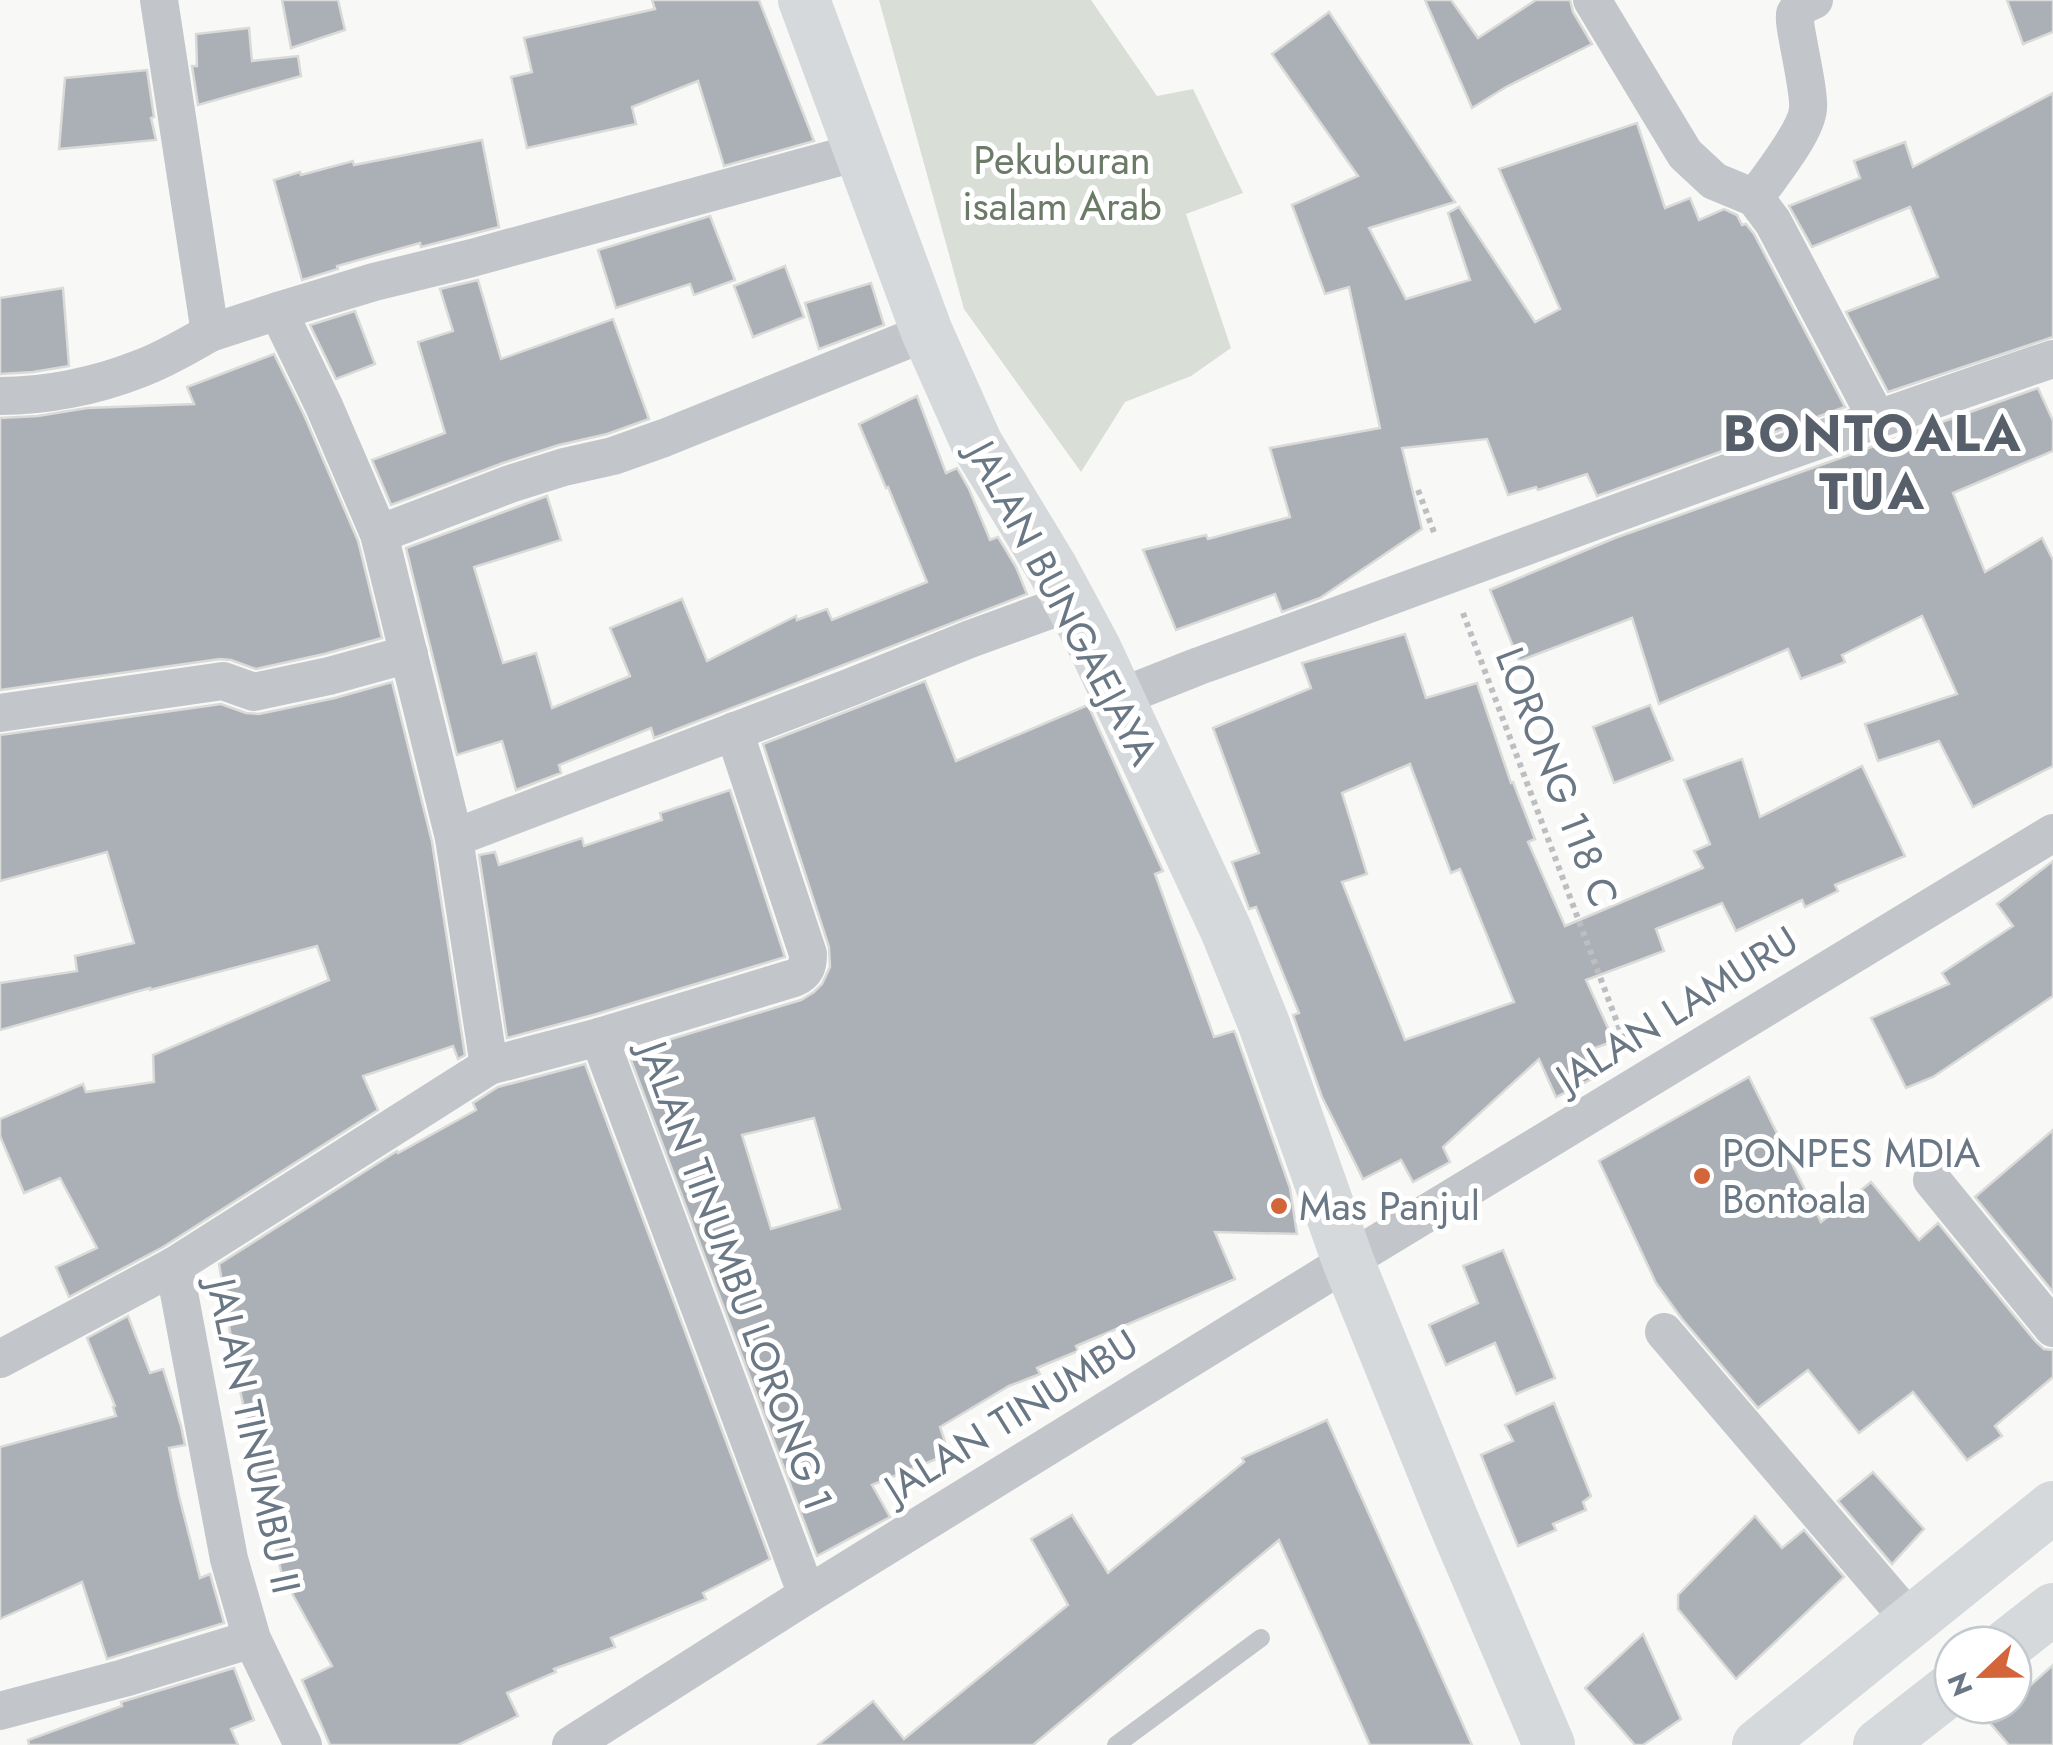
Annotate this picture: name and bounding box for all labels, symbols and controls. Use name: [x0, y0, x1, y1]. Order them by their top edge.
park label: Pekuburan isalam Arab: [962, 131, 1162, 235]
district label: BONTOALA TUA: [1723, 397, 2023, 528]
street label: JALAN BUNGAEJAYA: [951, 426, 1173, 776]
street label: LORONG 118 C: [1481, 639, 1633, 915]
street label: JALAN LAMURU: [1541, 912, 1809, 1109]
street label: JALAN TINUMBU LORONG 1: [622, 1029, 848, 1519]
place label: PONPES MDIA Bontoala: [1722, 1124, 1981, 1228]
marker: PONPES MDIA Bontoala: [1691, 1165, 1713, 1187]
place label: Mas Panjul: [1299, 1177, 1480, 1235]
marker: Mas Panjul: [1268, 1195, 1290, 1217]
street label: JALAN TINUMBU II: [191, 1268, 316, 1599]
street label: JALAN TINUMBU: [869, 1315, 1149, 1520]
north arrow: [1933, 1625, 2033, 1725]
text: N: [1937, 1666, 1983, 1702]

